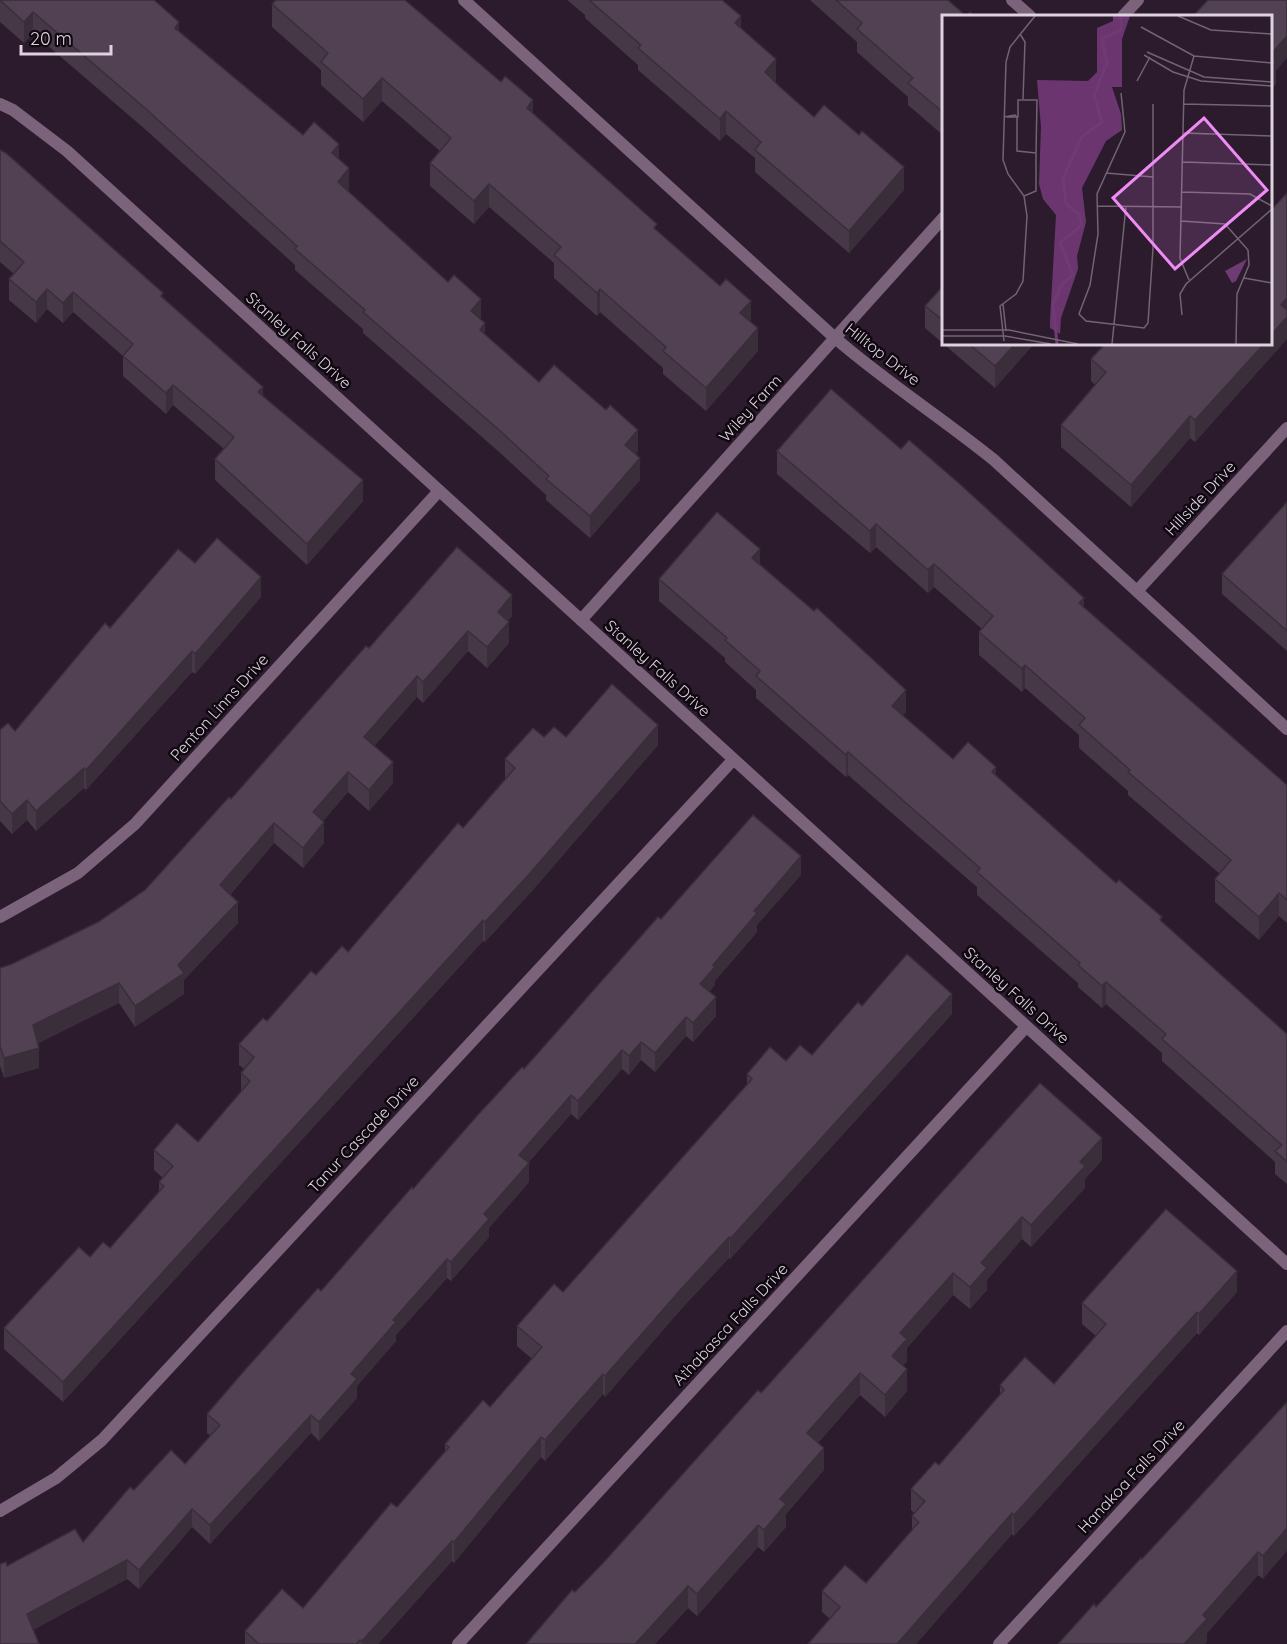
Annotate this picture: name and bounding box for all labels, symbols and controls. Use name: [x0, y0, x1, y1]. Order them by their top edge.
inset map: [942, 15, 1272, 345]
scale bar: [21, 18, 111, 56]
text: 20 m: [30, 27, 72, 50]
street label: Stanley Falls Drive: [242, 287, 356, 393]
street label: Hilltop Drive: [841, 318, 925, 390]
street label: Wiley Farm: [714, 370, 786, 446]
street label: Hillside Drive: [1160, 456, 1240, 540]
street label: Stanley Falls Drive: [601, 615, 715, 721]
street label: Penton Linns Drive: [166, 649, 272, 765]
street label: Stanley Falls Drive: [960, 942, 1074, 1048]
street label: Tanur Cascade Drive: [303, 1071, 423, 1197]
street label: Athabasca Falls Drive: [668, 1259, 792, 1389]
street label: Hanakoa Falls Drive: [1073, 1415, 1189, 1537]

